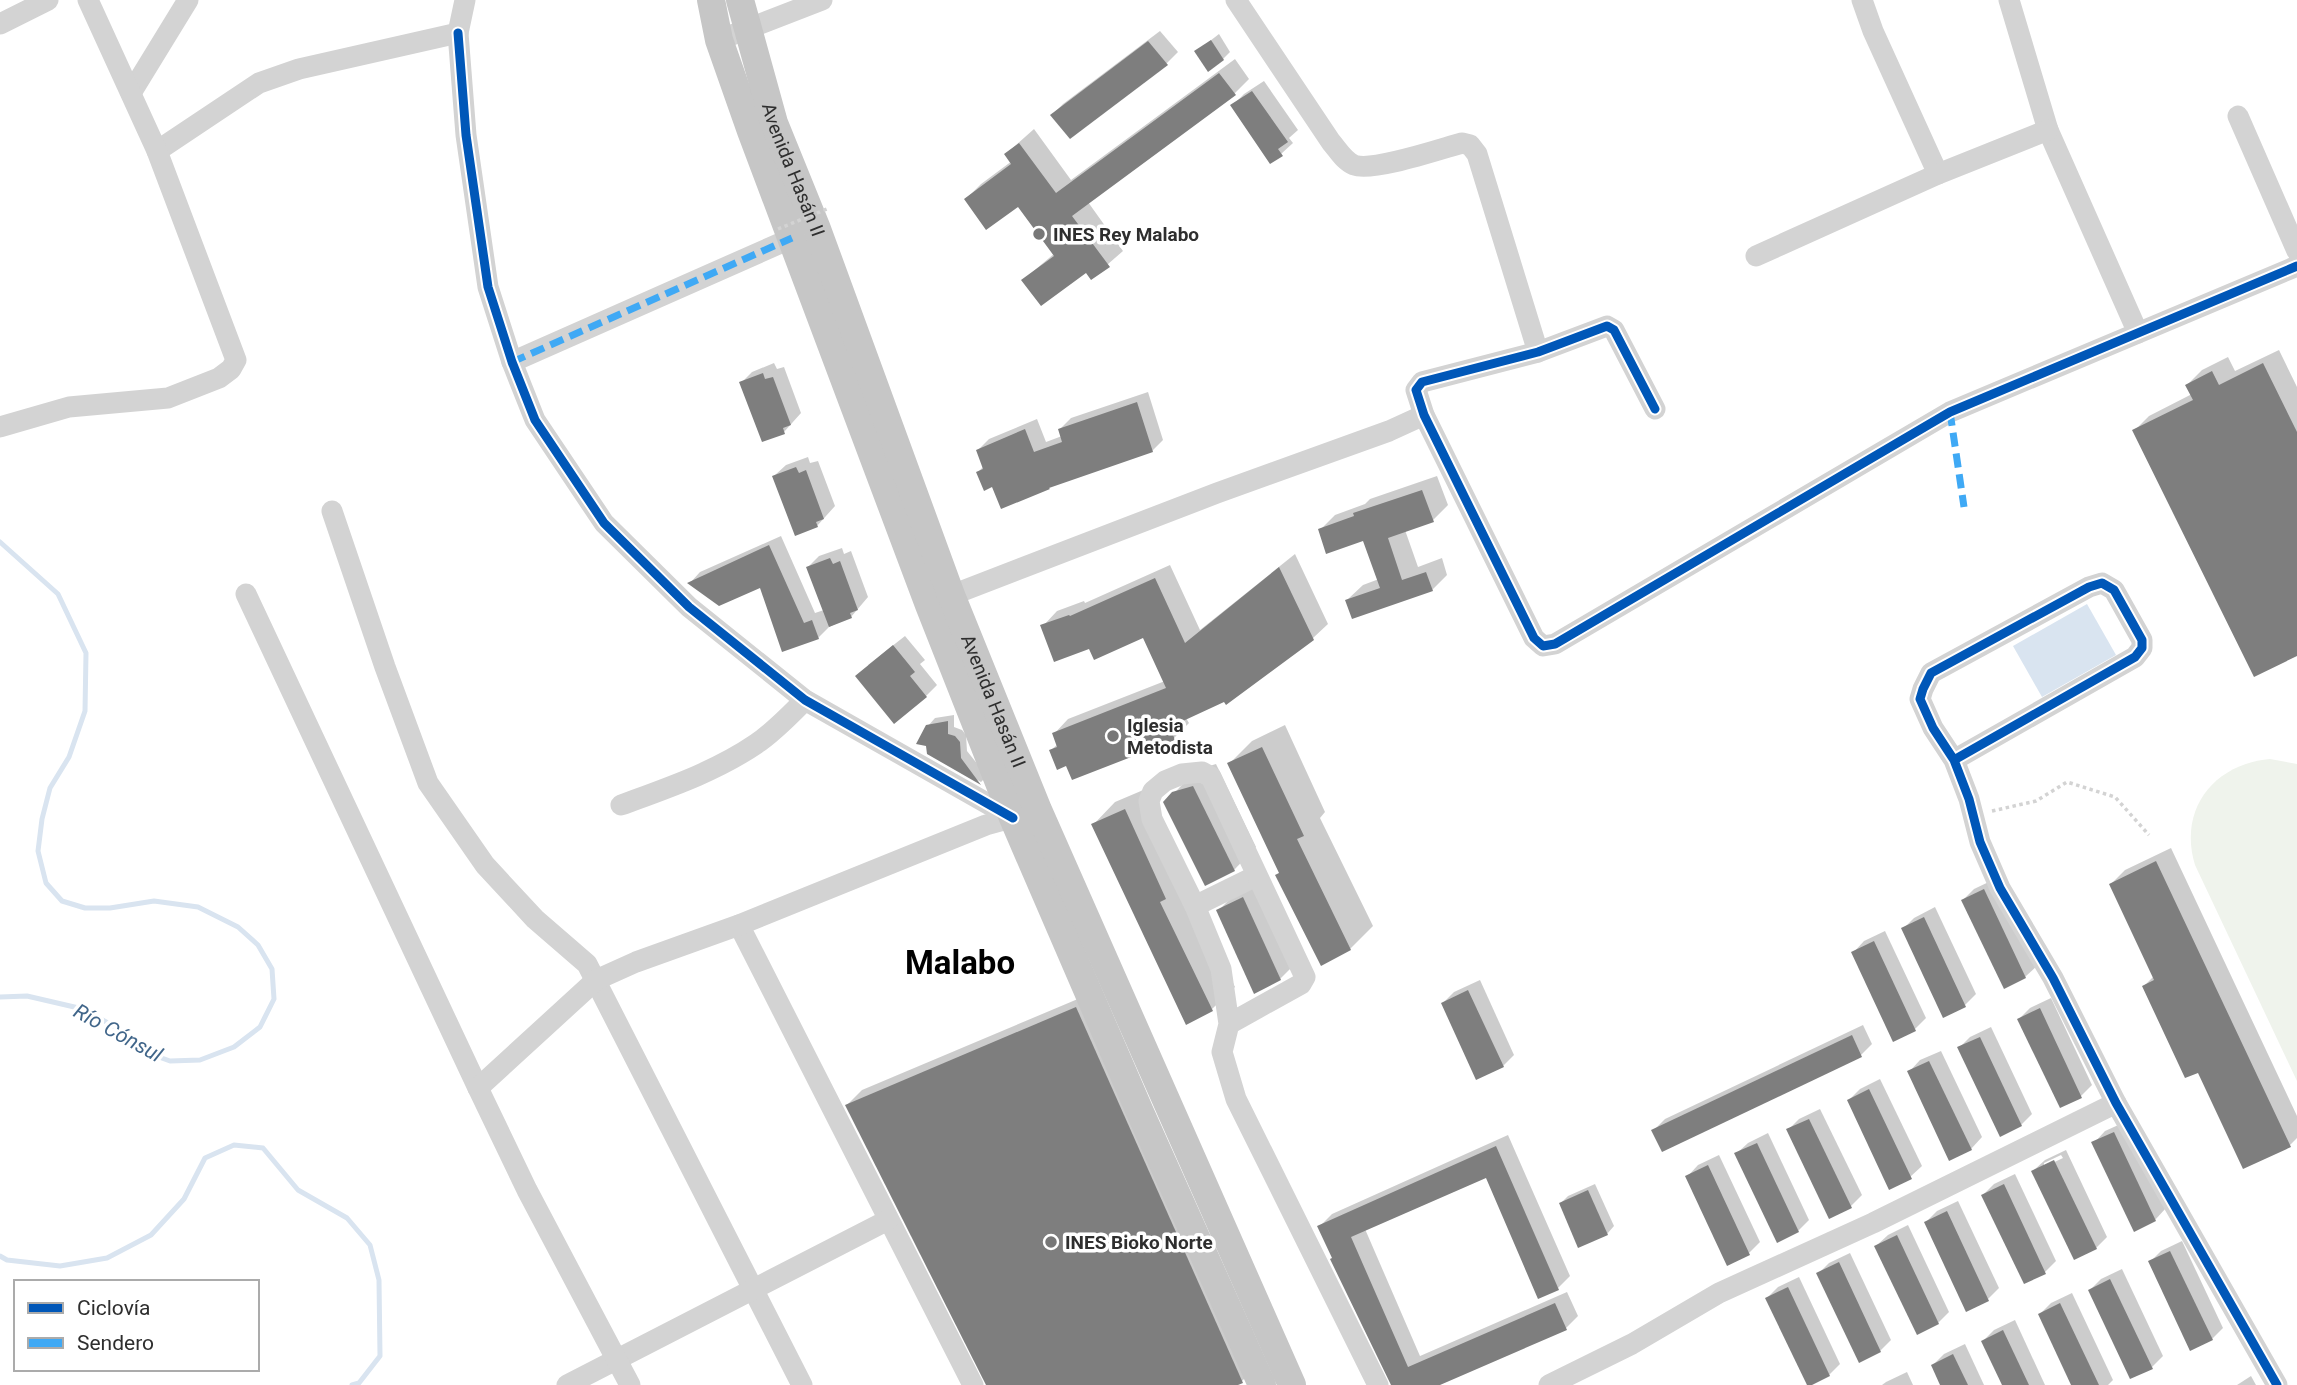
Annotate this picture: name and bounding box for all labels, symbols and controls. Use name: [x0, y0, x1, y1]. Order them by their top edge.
street label: Avenida Hasán II: [757, 100, 830, 239]
place label: INES Rey Malabo: [1053, 223, 1199, 246]
marker: INES Rey Malabo: [1031, 226, 1047, 242]
street label: Avenida Hasán II: [957, 631, 1031, 771]
place label: Iglesia Metodista: [1127, 714, 1213, 759]
marker: Iglesia Metodista: [1105, 728, 1121, 744]
district label: Malabo: [905, 943, 1015, 982]
water label: Río Cónsul: [70, 999, 167, 1068]
place label: INES Bioko Norte: [1065, 1231, 1213, 1254]
marker: INES Bioko Norte: [1043, 1234, 1059, 1250]
legend: [14, 1280, 259, 1371]
text: Ciclovía: [77, 1296, 151, 1320]
text: Sendero: [77, 1331, 154, 1355]

